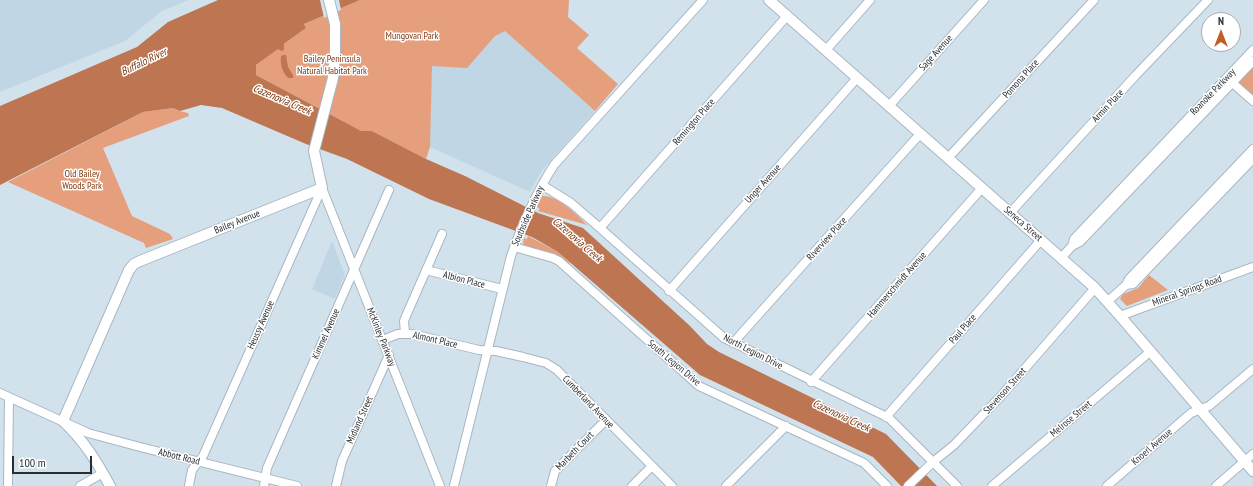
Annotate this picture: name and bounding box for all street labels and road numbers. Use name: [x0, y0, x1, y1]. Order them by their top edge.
street label: Sage Avenue: [917, 33, 955, 73]
street label: Pomona Place: [1000, 57, 1042, 101]
street label: Roanoke Parkway: [1188, 66, 1238, 118]
street label: Armin Place: [1090, 87, 1126, 125]
street label: Remington Place: [671, 96, 717, 148]
street label: Unger Avenue: [742, 162, 784, 206]
street label: Southside Parkway: [509, 184, 547, 248]
street label: Seneca Street: [1001, 204, 1045, 244]
street label: Bailey Avenue: [212, 207, 262, 237]
street label: Riverview Place: [804, 215, 850, 263]
street label: Hammerschmidt Avenue: [865, 249, 929, 321]
street label: Albion Place: [442, 269, 486, 291]
street label: Mineral Springs Road: [1151, 273, 1223, 309]
street label: Heussy Avenue: [245, 299, 277, 351]
street label: McKinley Parkway: [364, 306, 398, 368]
street label: Kimmel Avenue: [310, 307, 342, 361]
street label: Paul Place: [947, 312, 979, 346]
street label: Almont Place: [411, 329, 459, 351]
street label: North Legion Drive: [721, 332, 785, 372]
street label: South Legion Drive: [645, 337, 703, 389]
street label: Stevenson Street: [981, 365, 1029, 417]
street label: Cumberland Avenue: [560, 373, 616, 431]
street label: Midland Street: [344, 394, 376, 446]
street label: Melrose Street: [1048, 398, 1094, 440]
street label: Knoerl Avenue: [1129, 426, 1175, 468]
street label: Marbeth Court: [553, 429, 597, 473]
street label: Abbott Road: [157, 446, 201, 468]

